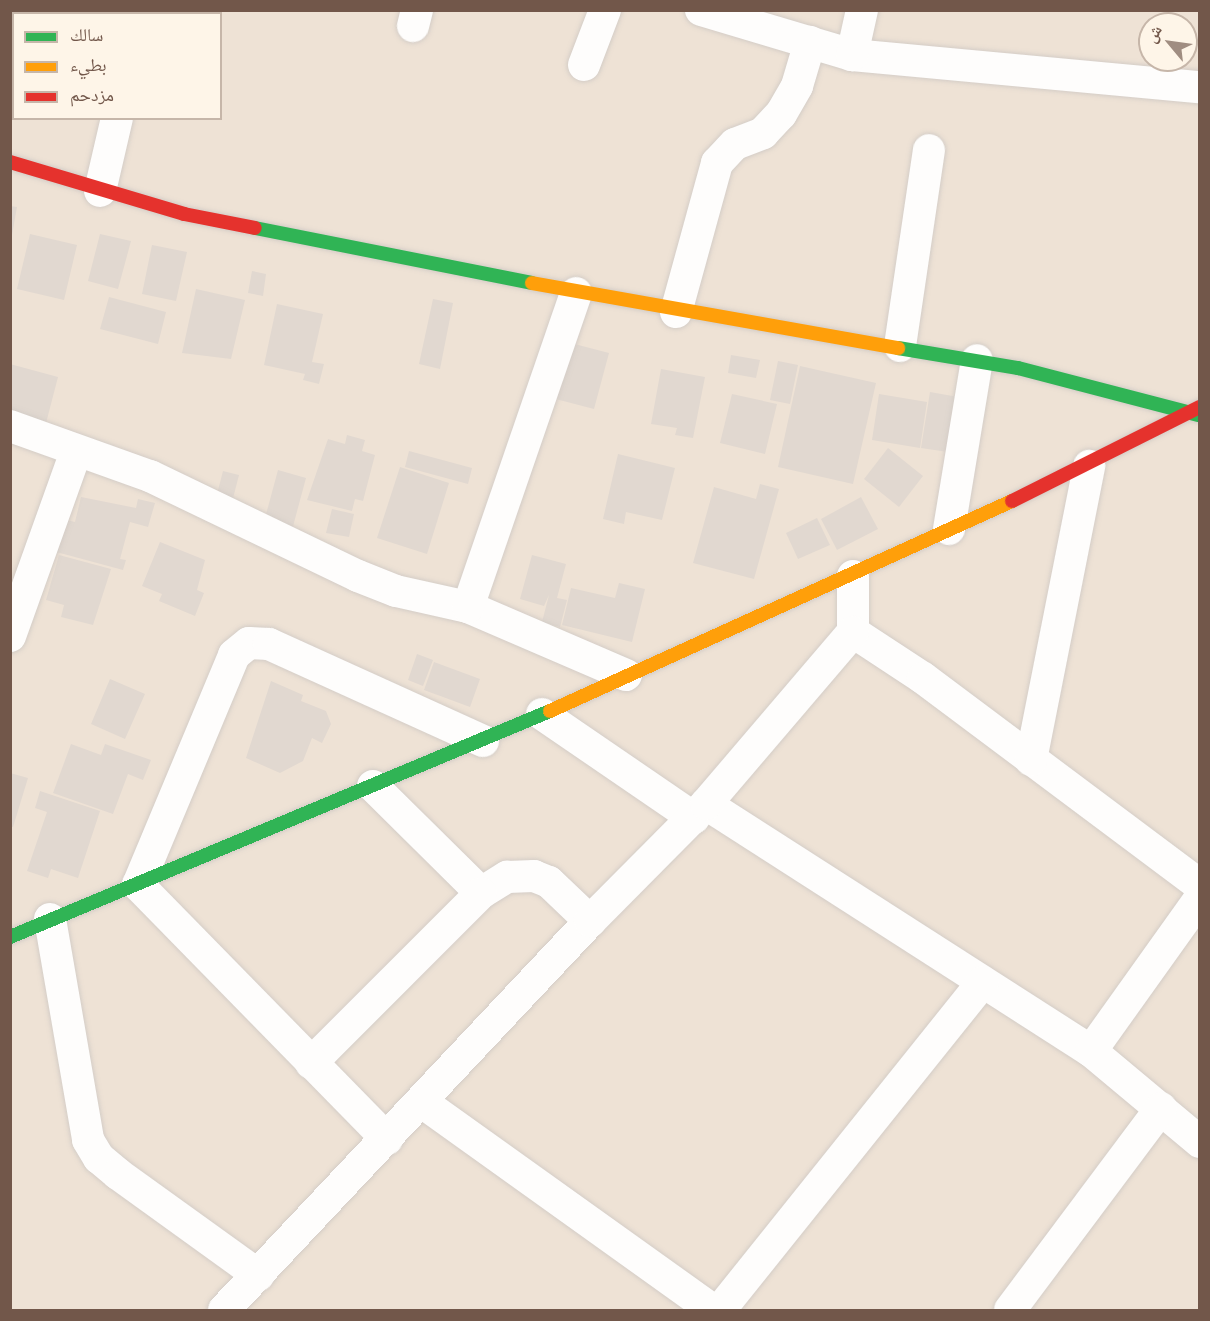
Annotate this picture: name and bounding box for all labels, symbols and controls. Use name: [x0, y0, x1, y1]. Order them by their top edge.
legend: [12, 12, 222, 120]
north arrow: [1138, 12, 1198, 72]
text: ش: [1141, 22, 1167, 47]
text: سالك: [70, 24, 103, 46]
text: بطيء: [70, 54, 107, 76]
text: مزدحم: [70, 84, 114, 106]

